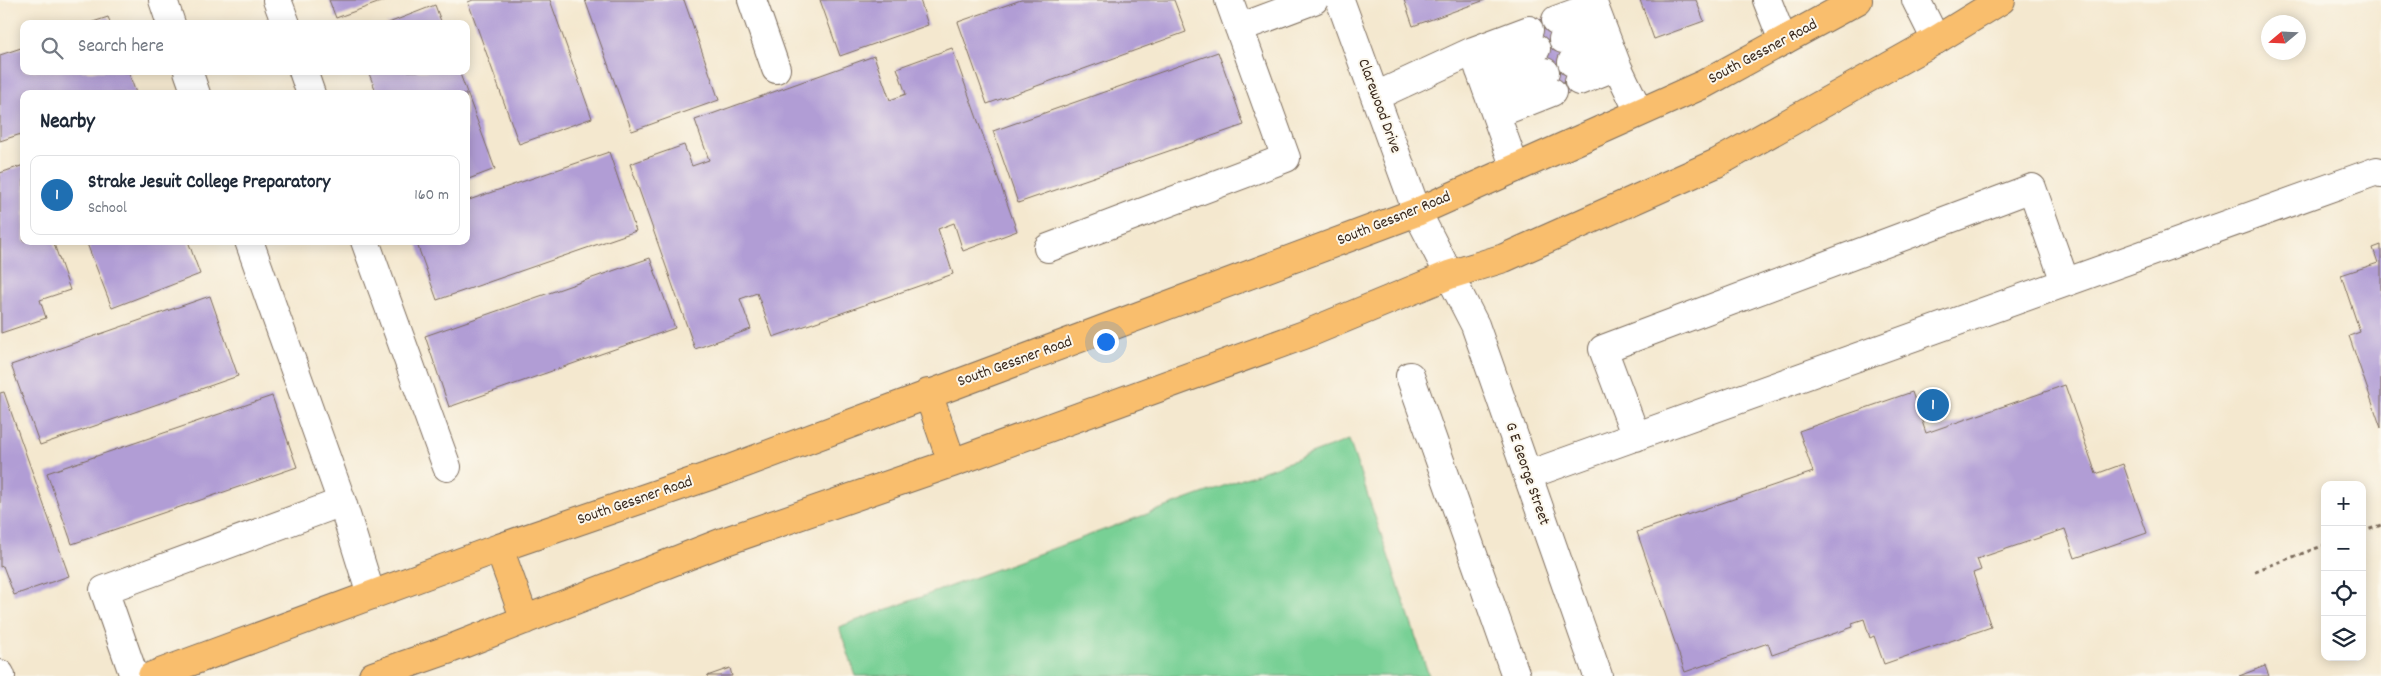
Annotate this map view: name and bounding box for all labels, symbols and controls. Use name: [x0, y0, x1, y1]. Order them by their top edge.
street label: South Gessner Road: [1704, 14, 1822, 90]
north arrow: [2261, 15, 2306, 60]
search box: [20, 20, 470, 75]
icon: search: [38, 34, 66, 62]
text: Search here: [78, 34, 164, 61]
street label: Clarewood Drive: [1351, 56, 1407, 156]
text: Nearby: [40, 108, 95, 138]
text: Strake Jesuit College Preparatory: [88, 170, 330, 197]
text: 1: [55, 184, 59, 207]
text: 160 m: [414, 184, 449, 207]
street label: South Gessner Road: [1334, 186, 1454, 252]
text: School: [88, 197, 127, 220]
your location: [1093, 329, 1119, 355]
street label: South Gessner Road: [954, 331, 1076, 393]
pin: 1: [1917, 386, 1949, 424]
street label: G E George Street: [1499, 419, 1555, 529]
street label: South Gessner Road: [574, 471, 696, 531]
map controls: [2321, 481, 2366, 661]
button: +: [2321, 481, 2366, 526]
button: −: [2321, 526, 2366, 571]
button: locate: [2321, 571, 2366, 616]
button: layers: [2321, 616, 2366, 661]

